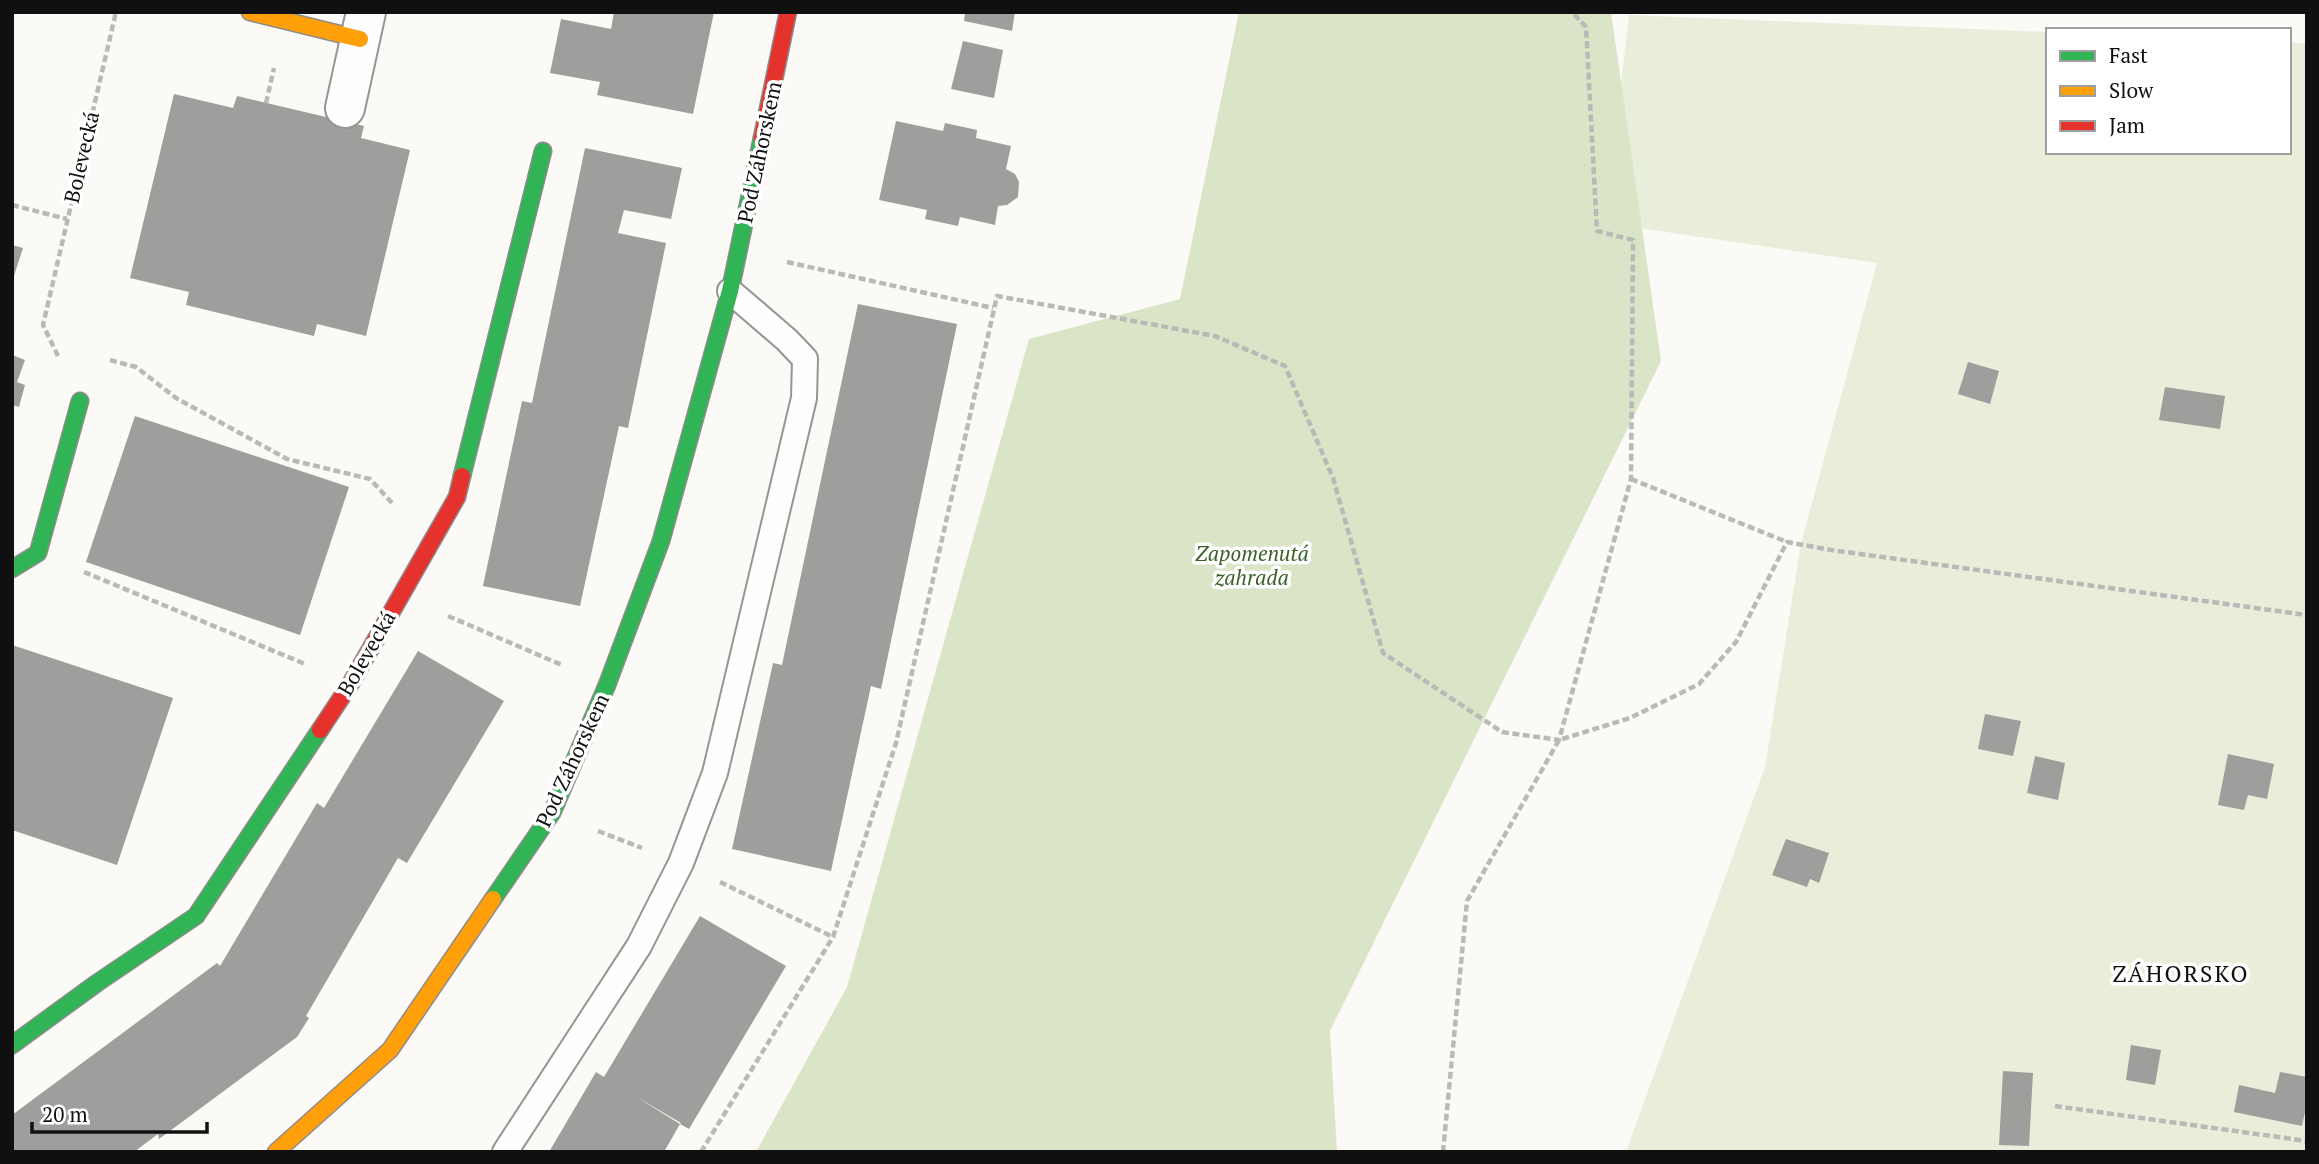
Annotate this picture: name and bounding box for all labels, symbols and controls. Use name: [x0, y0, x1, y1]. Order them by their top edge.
legend: [2046, 28, 2291, 154]
text: Fast: [2109, 41, 2148, 69]
text: Slow: [2109, 76, 2154, 104]
street label: Pod Záhorskem: [730, 79, 788, 225]
street label: Bolevecká: [57, 108, 105, 206]
text: Jam: [2109, 111, 2145, 139]
park label: Zapomenutá zahrada: [1195, 539, 1309, 591]
street label: Bolevecká: [331, 605, 402, 700]
street label: Pod Záhorskem: [529, 689, 615, 831]
district label: ZÁHORSKO: [2112, 958, 2250, 989]
scale bar: [32, 1090, 206, 1134]
text: 20 m: [42, 1100, 88, 1128]

